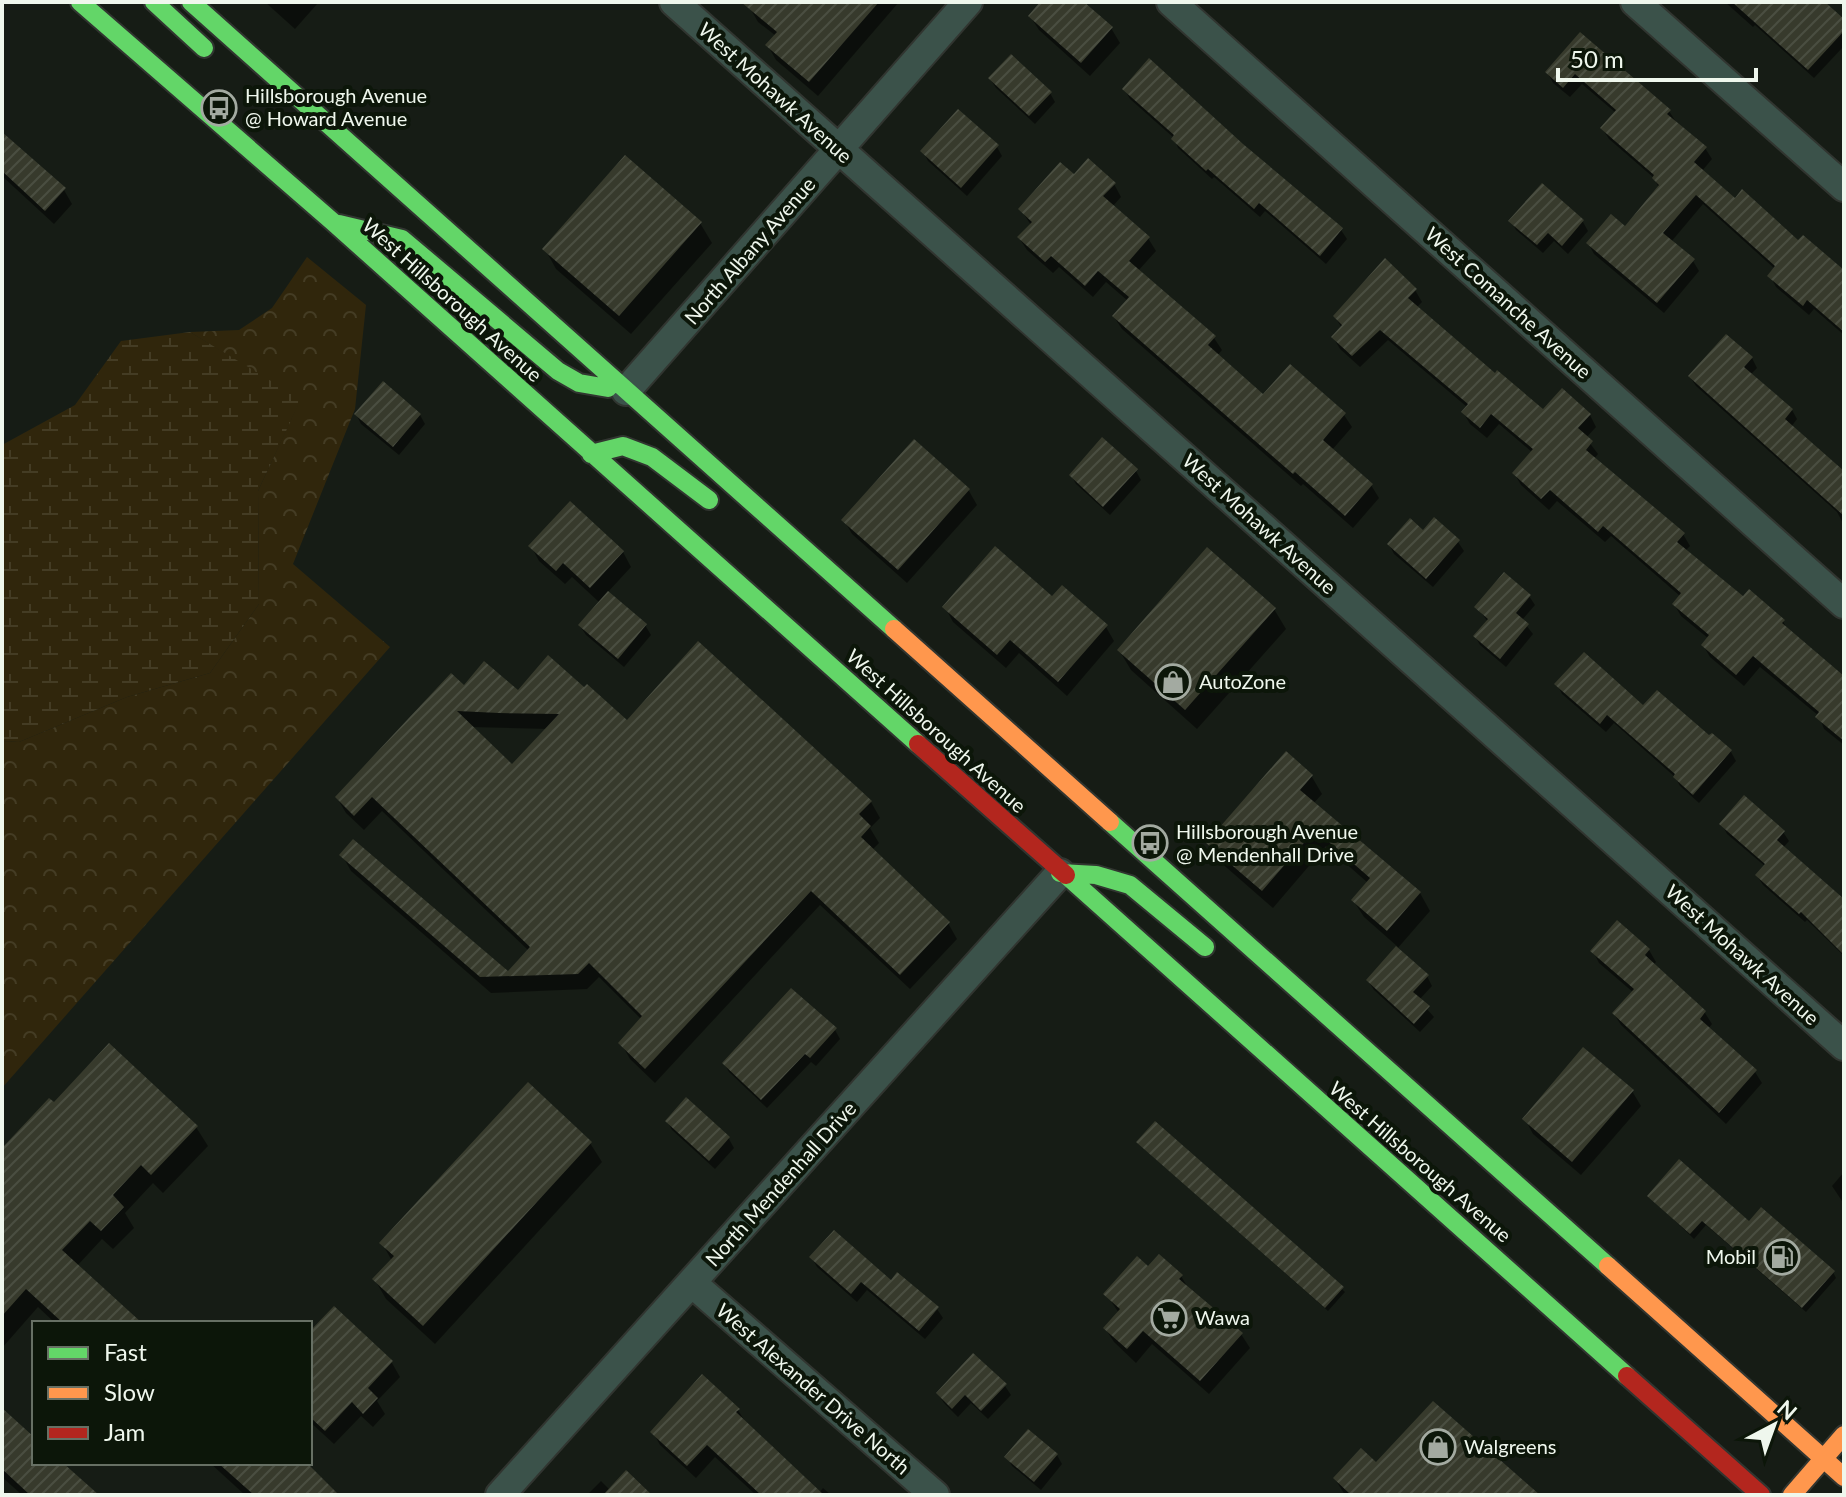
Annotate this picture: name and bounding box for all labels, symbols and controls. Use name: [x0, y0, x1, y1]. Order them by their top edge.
street label: West Mohawk Avenue: [694, 17, 857, 168]
scale bar: [1558, 32, 1756, 82]
text: 50 m: [1570, 44, 1624, 73]
place label: Hillsborough Avenue @ Howard Avenue: [245, 83, 427, 130]
bus stop icon: Hillsborough Avenue @ Howard Avenue: [200, 89, 238, 127]
street label: North Albany Avenue: [679, 172, 820, 329]
street label: West Hillsborough Avenue: [358, 212, 547, 386]
street label: West Comanche Avenue: [1421, 221, 1597, 383]
street label: West Mohawk Avenue: [1178, 448, 1341, 599]
street label: West Hillsborough Avenue: [842, 643, 1031, 817]
shop icon: AutoZone: [1154, 663, 1192, 701]
place label: AutoZone: [1199, 669, 1286, 693]
place label: Hillsborough Avenue @ Mendenhall Drive: [1176, 819, 1358, 866]
bus stop icon: Hillsborough Avenue @ Mendenhall Drive: [1131, 824, 1169, 862]
street label: West Mohawk Avenue: [1661, 879, 1824, 1030]
street label: West Hillsborough Avenue: [1325, 1076, 1517, 1247]
street label: North Mendenhall Drive: [700, 1096, 861, 1271]
fuel station icon: Mobil: [1763, 1238, 1801, 1276]
place label: Mobil: [1706, 1244, 1756, 1268]
street label: West Alexander Drive North: [712, 1298, 915, 1479]
supermarket icon: Wawa: [1150, 1299, 1188, 1337]
place label: Wawa: [1195, 1305, 1250, 1329]
legend: [32, 1321, 312, 1465]
text: Fast: [104, 1337, 147, 1366]
text: Slow: [104, 1377, 155, 1406]
north arrow: [1734, 1385, 1814, 1465]
text: N: [1772, 1394, 1803, 1425]
text: Jam: [104, 1417, 145, 1446]
shop icon: Walgreens: [1419, 1428, 1457, 1466]
place label: Walgreens: [1464, 1434, 1556, 1458]

